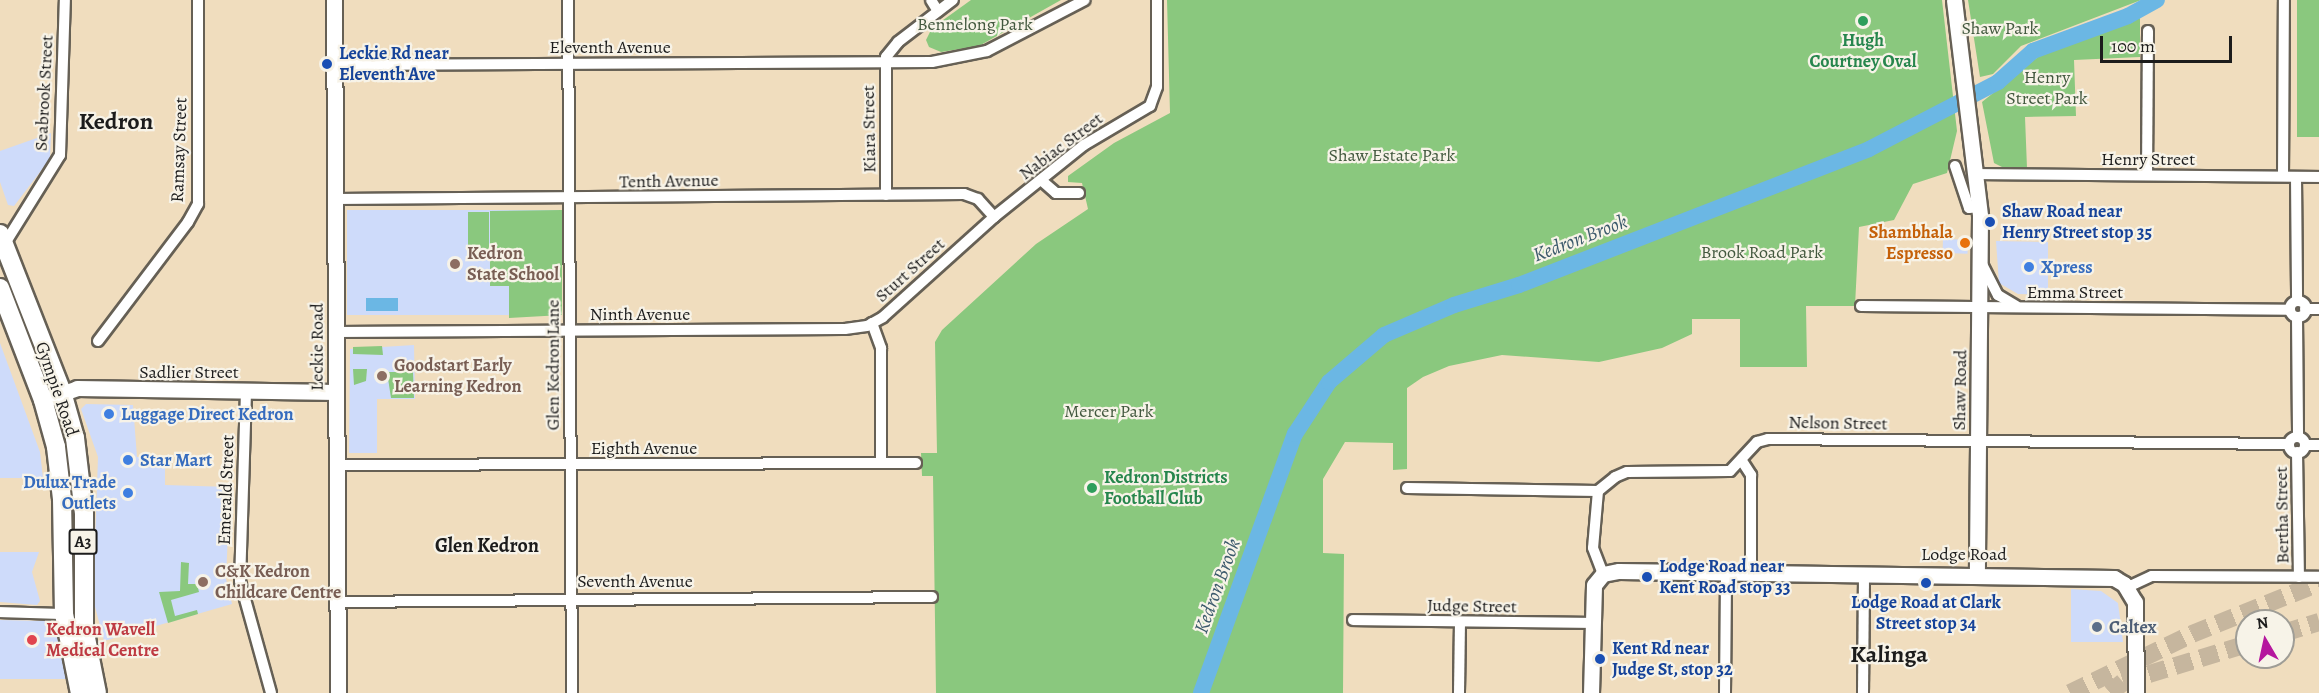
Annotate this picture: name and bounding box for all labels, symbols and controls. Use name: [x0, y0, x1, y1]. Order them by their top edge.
park label: Bennelong Park: [917, 13, 1033, 35]
marker: Hugh Courtney Oval: [1856, 14, 1870, 28]
park label: Shaw Park: [1961, 17, 2039, 39]
scale bar: [2103, 24, 2235, 62]
place label: Hugh Courtney Oval: [1809, 30, 1917, 72]
street label: Seabrook Street: [30, 34, 58, 152]
text: 100 m: [2111, 34, 2155, 58]
street label: Eleventh Avenue: [549, 36, 671, 58]
place label: Leckie Rd near Eleventh Ave: [339, 43, 449, 86]
marker: Leckie Rd near Eleventh Ave: [320, 57, 334, 71]
park label: Henry Street Park: [2006, 67, 2088, 110]
street label: Kiara Street: [857, 85, 881, 173]
street label: Ramsay Street: [166, 97, 192, 203]
district label: Kedron: [79, 108, 153, 136]
street label: Nabiac Street: [1015, 108, 1107, 184]
park label: Shaw Estate Park: [1329, 144, 1455, 166]
street label: Henry Street: [2101, 148, 2195, 170]
street label: Tenth Avenue: [619, 169, 719, 193]
place label: Shaw Road near Henry Street stop 35: [2002, 201, 2152, 244]
water label: Kedron Brook: [1529, 209, 1631, 267]
marker: Shaw Road near Henry Street stop 35: [1983, 215, 1997, 229]
place label: Shambhala Espresso: [1869, 222, 1953, 264]
street label: Sturt Street: [871, 233, 949, 307]
marker: Shambhala Espresso: [1958, 236, 1972, 250]
park label: Brook Road Park: [1701, 241, 1823, 263]
place label: Kedron State School: [467, 243, 559, 286]
place label: Xpress: [2041, 256, 2093, 278]
marker: Kedron State School: [448, 257, 462, 271]
marker: Xpress: [2022, 260, 2036, 274]
street label: Emma Street: [2027, 281, 2123, 303]
street label: Glen Kedron Lane: [542, 300, 564, 430]
street label: Leckie Road: [306, 303, 328, 391]
street label: Ninth Avenue: [590, 303, 690, 325]
street label: Gympie Road: [31, 339, 83, 439]
street label: Shaw Road: [1948, 349, 1972, 431]
place label: Goodstart Early Learning Kedron: [394, 355, 522, 398]
street label: Sadlier Street: [139, 361, 239, 383]
marker: Goodstart Early Learning Kedron: [375, 369, 389, 383]
park label: Mercer Park: [1064, 400, 1154, 422]
place label: Luggage Direct Kedron: [121, 403, 294, 425]
marker: Luggage Direct Kedron: [102, 407, 116, 421]
street label: Nelson Street: [1788, 411, 1888, 435]
street label: Emerald Street: [213, 435, 239, 545]
street label: Eighth Avenue: [591, 437, 697, 459]
place label: Star Mart: [140, 449, 212, 471]
marker: Star Mart: [121, 453, 135, 467]
street label: Bertha Street: [2270, 466, 2294, 564]
place label: Kedron Districts Football Club: [1104, 467, 1228, 510]
place label: Dulux Trade Outlets: [23, 472, 116, 514]
marker: Kedron Districts Football Club: [1085, 481, 1099, 495]
marker: Dulux Trade Outlets: [121, 486, 135, 500]
road number: A3: [68, 529, 98, 555]
district label: Glen Kedron: [435, 533, 539, 557]
water label: Kedron Brook: [1189, 535, 1245, 637]
street label: Lodge Road: [1921, 543, 2007, 565]
place label: Lodge Road near Kent Road stop 33: [1659, 556, 1790, 598]
place label: C&K Kedron Childcare Centre: [215, 561, 341, 604]
street label: Seventh Avenue: [577, 570, 693, 592]
marker: Lodge Road near Kent Road stop 33: [1640, 570, 1654, 584]
marker: C&K Kedron Childcare Centre: [196, 575, 210, 589]
marker: Lodge Road at Clark Street stop 34: [1919, 576, 1933, 590]
place label: Lodge Road at Clark Street stop 34: [1851, 592, 2001, 634]
street label: Judge Street: [1427, 594, 1517, 618]
north arrow: [2235, 609, 2295, 669]
text: N: [2255, 611, 2270, 635]
place label: Caltex: [2109, 616, 2157, 638]
place label: Kedron Wavell Medical Centre: [46, 619, 159, 662]
marker: Caltex: [2090, 620, 2104, 634]
marker: Kedron Wavell Medical Centre: [23, 631, 41, 649]
place label: Kent Rd near Judge St, stop 32: [1612, 638, 1733, 680]
district label: Kalinga: [1850, 641, 1928, 669]
marker: Kent Rd near Judge St, stop 32: [1593, 652, 1607, 666]

